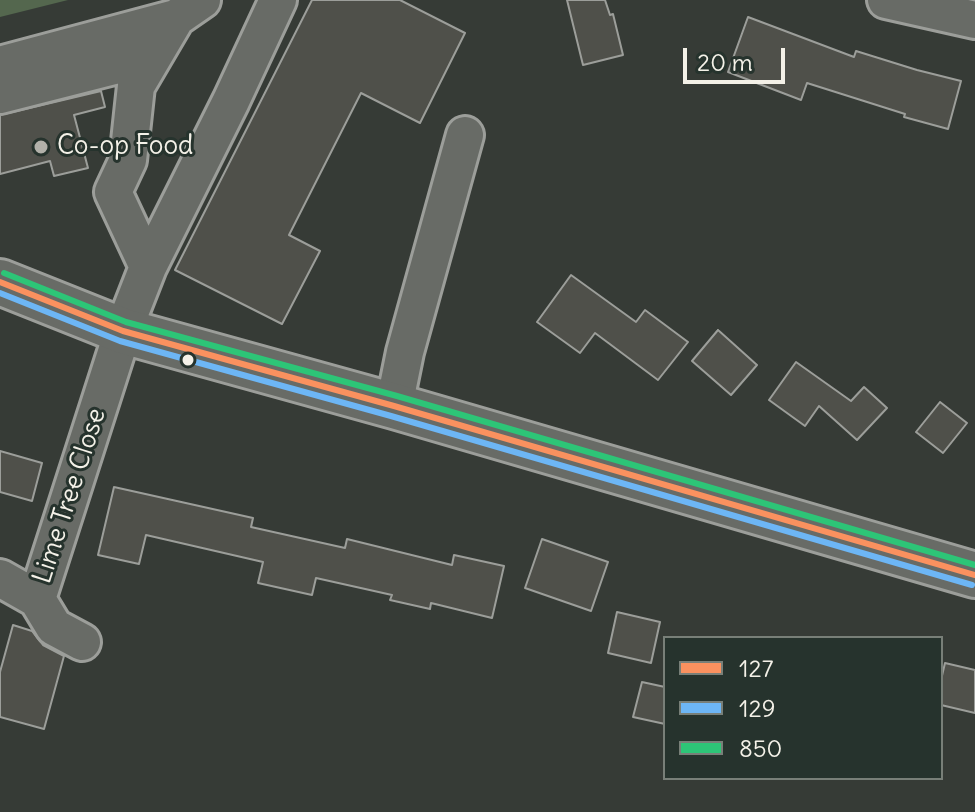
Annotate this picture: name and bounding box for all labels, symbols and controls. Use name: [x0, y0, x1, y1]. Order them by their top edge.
scale bar: [687, 32, 789, 82]
text: 20 m: [697, 47, 753, 77]
place label: Co-op Food: [57, 131, 193, 163]
marker: Co-op Food: [32, 138, 50, 156]
unlabelled marker: [180, 352, 196, 368]
street label: Lime Tree Close: [27, 405, 113, 587]
legend: [663, 636, 943, 780]
text: 127: [739, 653, 773, 683]
text: 129: [739, 693, 775, 723]
text: 850: [739, 733, 782, 763]

